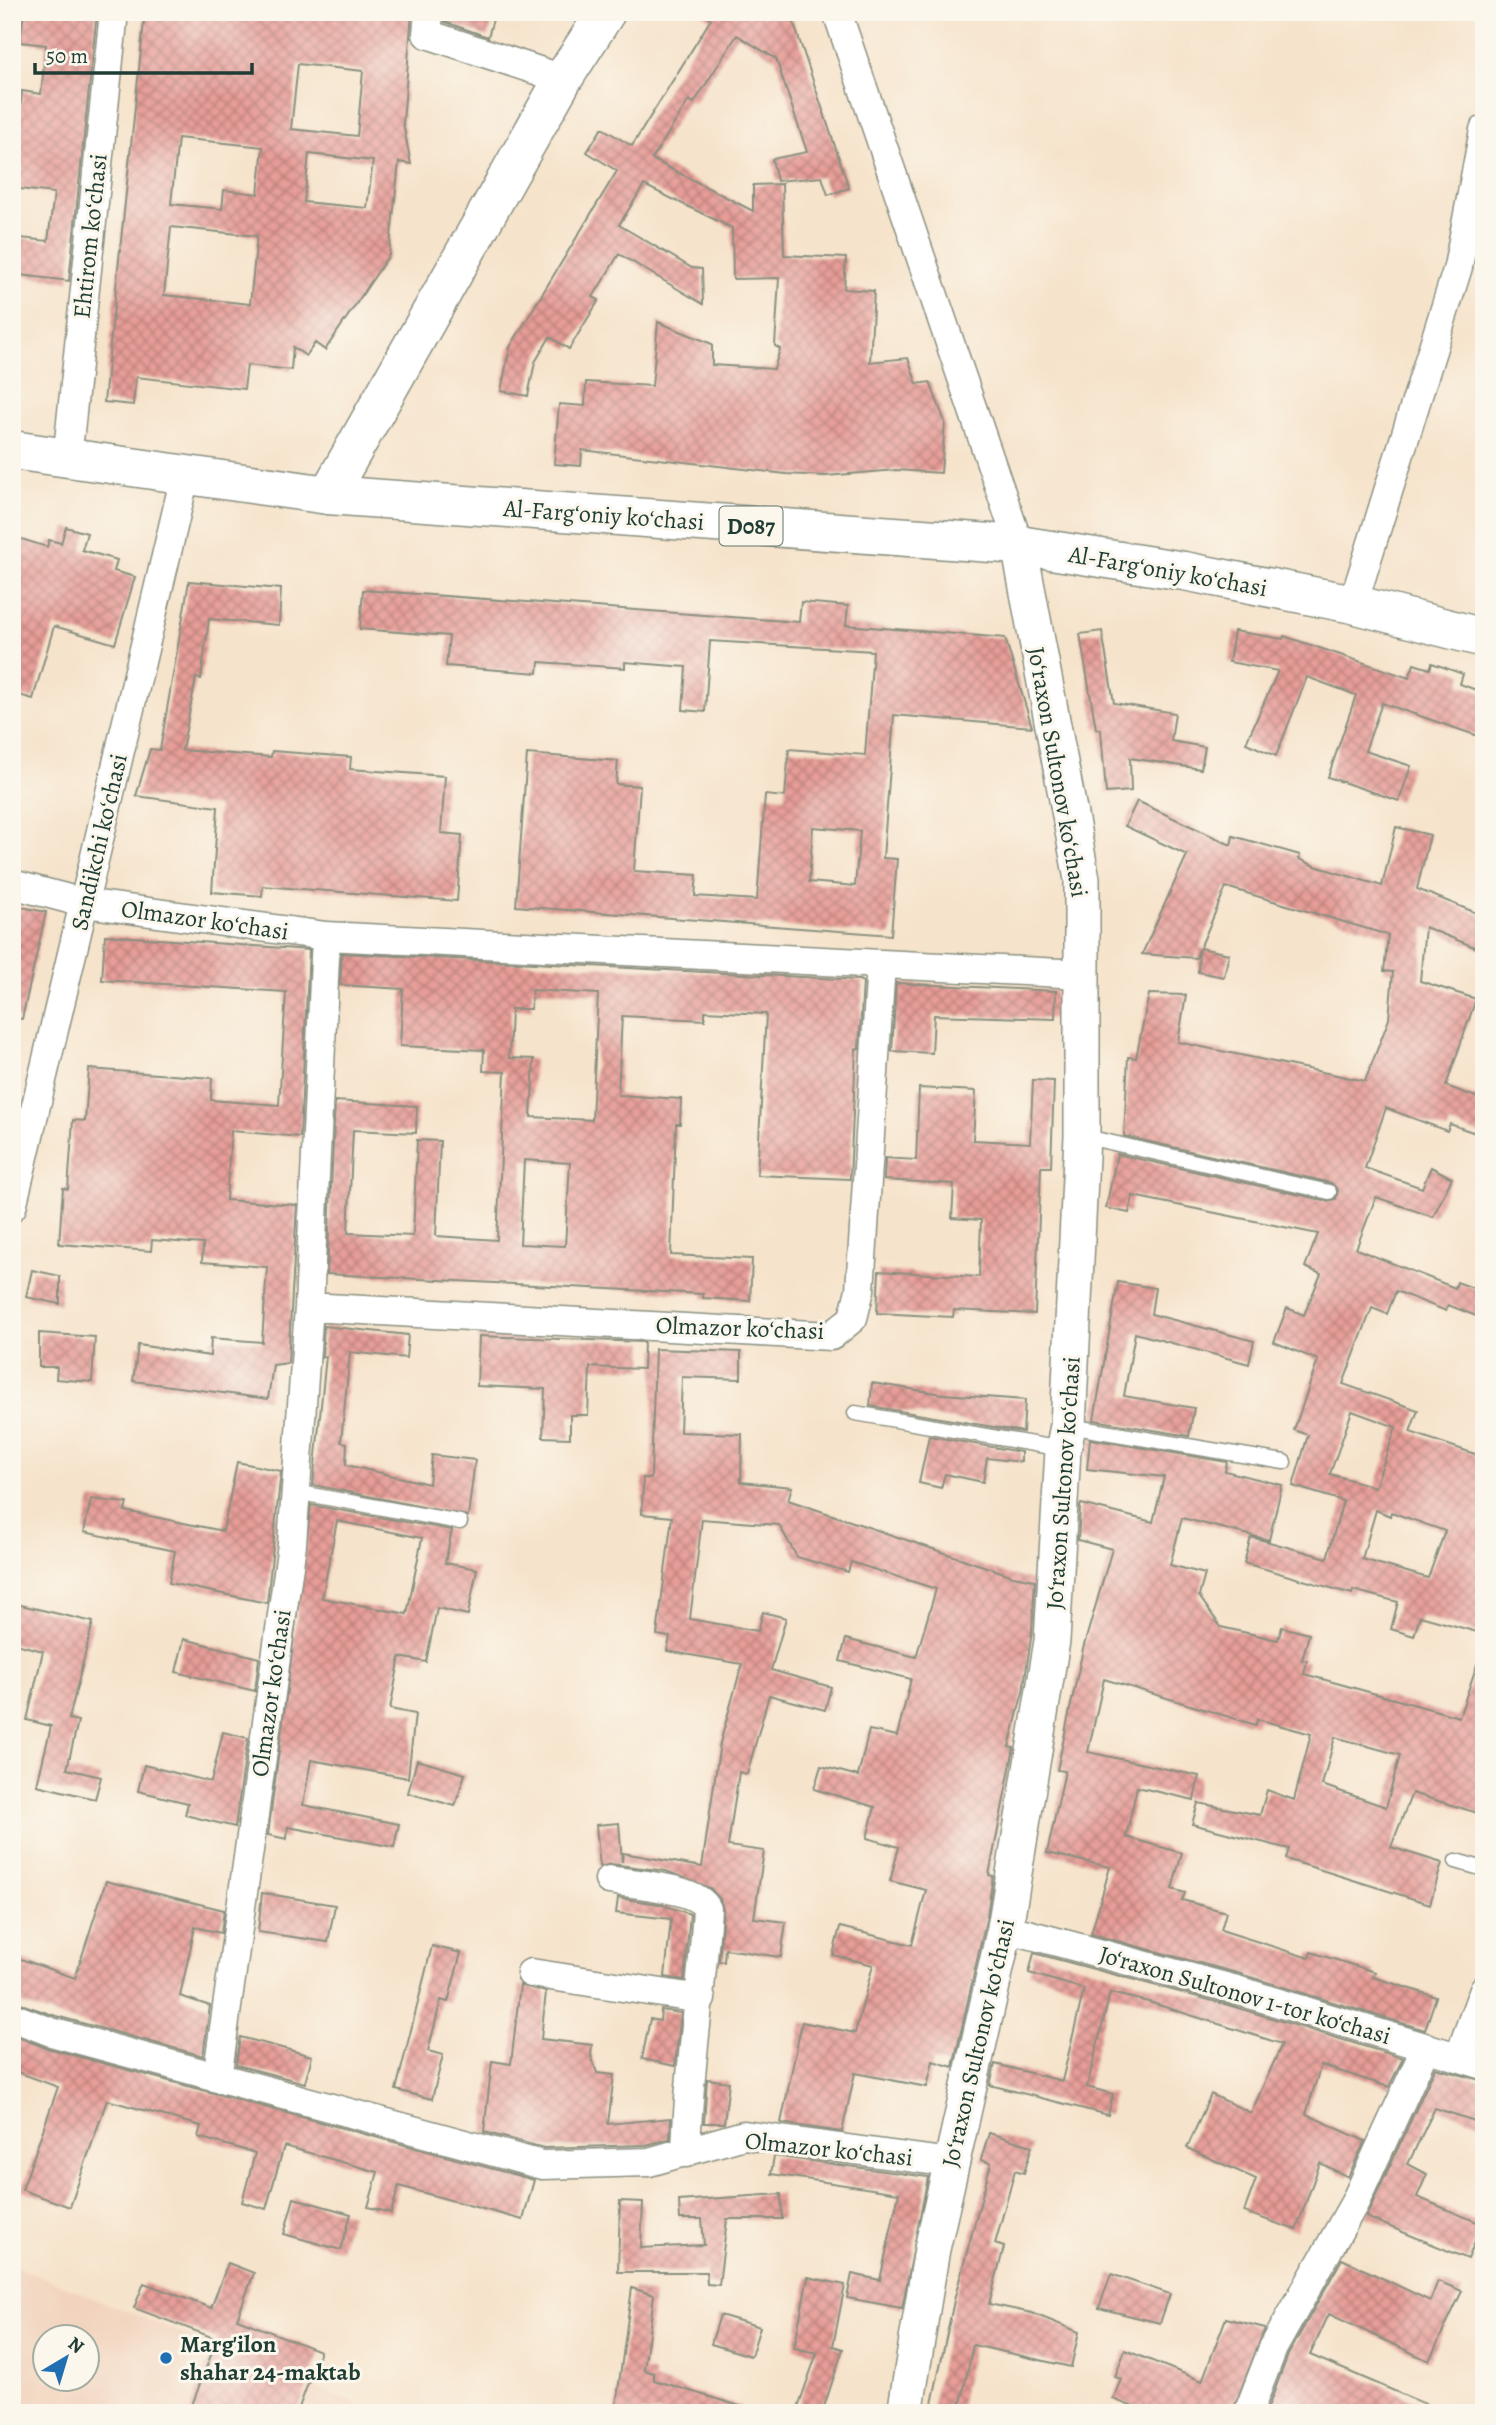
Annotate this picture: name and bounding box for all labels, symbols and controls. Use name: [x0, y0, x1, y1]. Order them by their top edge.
scale bar: [35, 32, 252, 76]
text: 50 m: [46, 42, 88, 70]
street label: Ehtirom koʻchasi: [65, 152, 115, 320]
street label: Al-Fargʻoniy koʻchasi: [502, 492, 705, 538]
road number: D087: [720, 506, 782, 546]
street label: Al-Fargʻoniy koʻchasi: [1065, 538, 1270, 604]
street label: Joʻraxon Sultonov koʻchasi: [1020, 644, 1096, 900]
street label: Sandikchi koʻchasi: [63, 751, 135, 933]
street label: Olmazor koʻchasi: [119, 892, 291, 948]
street label: Olmazor koʻchasi: [655, 1309, 825, 1347]
street label: Joʻraxon Sultonov koʻchasi: [1038, 1355, 1088, 1611]
street label: Olmazor koʻchasi: [243, 1607, 299, 1779]
street label: Joʻraxon Sultonov koʻchasi: [934, 1916, 1022, 2170]
street label: Jo‘raxon Sultonov 1-tor ko‘chasi: [1095, 1938, 1395, 2052]
street label: Olmazor koʻchasi: [743, 2124, 915, 2174]
north arrow: [32, 2324, 102, 2394]
place label: Marg'ilon shahar 24-maktab: [180, 2328, 360, 2388]
text: N: [62, 2331, 89, 2360]
marker: Marg'ilon shahar 24-maktab: [158, 2350, 174, 2366]

